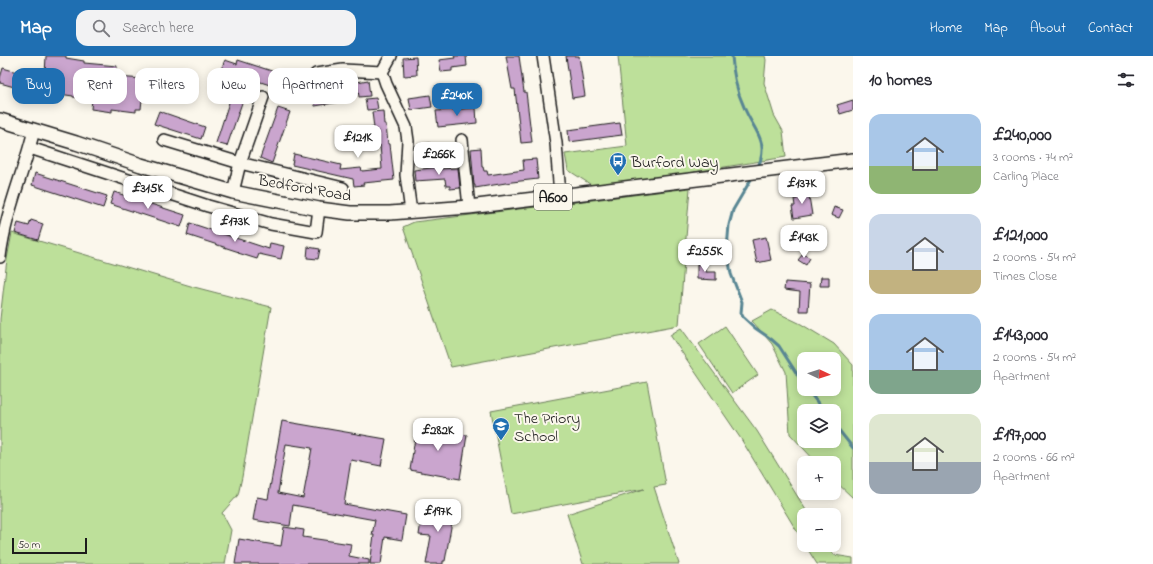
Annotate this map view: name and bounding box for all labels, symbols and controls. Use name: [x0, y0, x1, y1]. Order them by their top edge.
search box: [76, 10, 356, 46]
text: Map: [20, 15, 52, 42]
icon: search: [90, 17, 112, 39]
text: Search here: [122, 17, 194, 39]
text: Home: [930, 18, 962, 39]
text: Map: [984, 18, 1008, 39]
text: About: [1030, 18, 1066, 39]
text: Contact: [1088, 18, 1133, 39]
chip: Buy: [12, 68, 65, 104]
chip: Rent: [73, 68, 127, 104]
chip: Filters: [135, 68, 199, 104]
chip: New: [207, 68, 260, 104]
chip: Apartment: [268, 68, 358, 104]
text: 10 homes: [869, 68, 932, 93]
icon: filters: [1115, 69, 1137, 91]
pin: £240K: [429, 83, 485, 117]
text: £240K: [441, 86, 473, 105]
text: £240,000: [993, 123, 1051, 148]
pin: £121K: [330, 125, 386, 159]
text: £121K: [343, 128, 373, 147]
icon: home: [901, 130, 949, 178]
pin: £266K: [411, 142, 467, 176]
text: £266K: [423, 145, 455, 164]
text: 3 rooms · 74 m²: [993, 148, 1073, 167]
bus stop icon: Burford Way: [608, 151, 628, 176]
place label: Burford Way: [630, 151, 719, 175]
text: Carling Place: [993, 167, 1059, 186]
street label: Bedford Road: [255, 169, 353, 209]
pin: £137K: [774, 171, 830, 205]
text: £137K: [787, 174, 817, 193]
pin: £315K: [120, 176, 176, 210]
text: £315K: [132, 179, 164, 198]
road number: A600: [534, 184, 572, 210]
pin: £173K: [207, 209, 263, 243]
text: £173K: [220, 212, 250, 231]
text: £121,000: [993, 223, 1048, 248]
pin: £143K: [776, 225, 832, 259]
text: £143K: [789, 228, 819, 247]
icon: home: [901, 230, 949, 278]
pin: £255K: [677, 239, 733, 273]
text: £255K: [687, 242, 723, 261]
text: 2 rooms · 54 m²: [993, 248, 1076, 267]
text: Times Close: [993, 267, 1057, 286]
text: £143,000: [993, 323, 1048, 348]
icon: home: [901, 330, 949, 378]
text: 2 rooms · 54 m²: [993, 348, 1076, 367]
north arrow: [797, 352, 841, 396]
map controls: [797, 352, 841, 552]
text: Apartment: [993, 367, 1050, 386]
button: layers: [797, 404, 841, 448]
place label: The Priory School: [514, 407, 580, 449]
school or university icon: The Priory School: [491, 416, 511, 441]
pin: £282K: [410, 418, 466, 452]
text: £282K: [422, 421, 454, 440]
text: £197,000: [993, 423, 1046, 448]
icon: home: [901, 430, 949, 478]
text: 2 rooms · 66 m²: [993, 448, 1075, 467]
button: +: [797, 456, 841, 500]
text: Apartment: [993, 467, 1050, 486]
pin: £197K: [410, 499, 466, 533]
text: £197K: [424, 502, 452, 521]
button: −: [797, 508, 841, 552]
scale bar: [12, 536, 87, 555]
text: 50 m: [18, 537, 40, 553]

